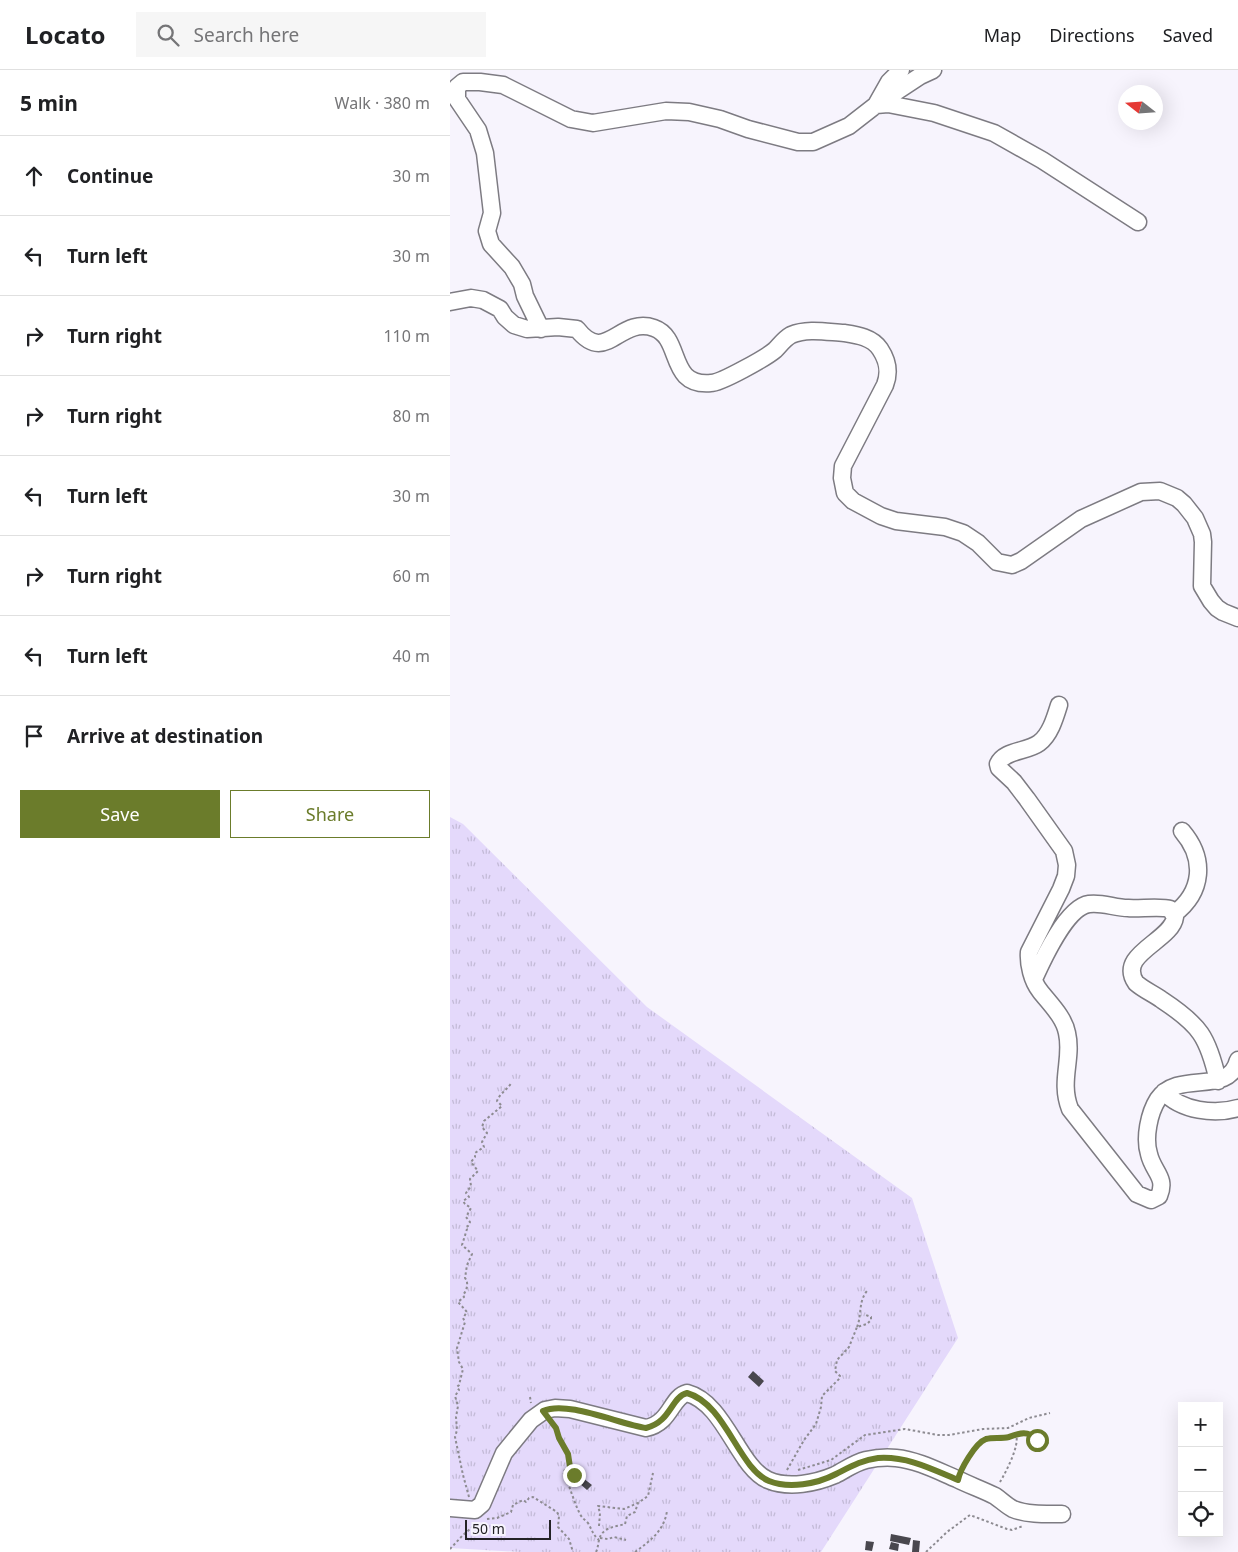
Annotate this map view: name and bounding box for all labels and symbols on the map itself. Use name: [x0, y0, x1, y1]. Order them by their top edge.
north arrow: [1118, 85, 1163, 130]
route start: [1026, 1429, 1049, 1452]
route end: [563, 1464, 586, 1487]
scale bar: [465, 1517, 551, 1540]

